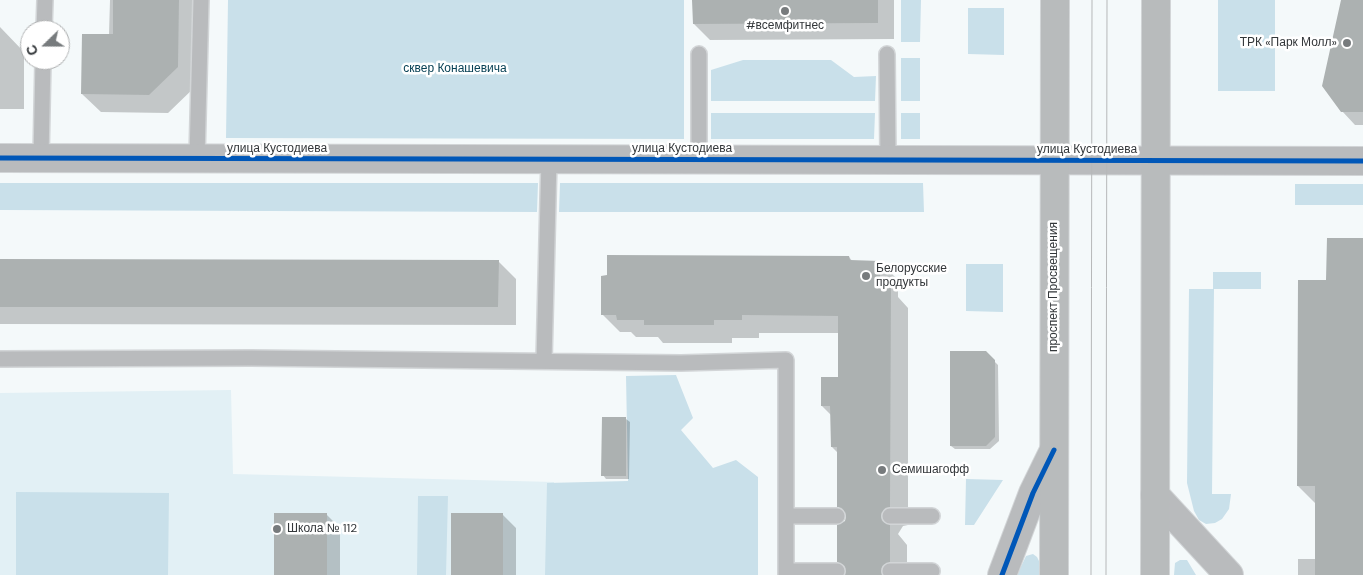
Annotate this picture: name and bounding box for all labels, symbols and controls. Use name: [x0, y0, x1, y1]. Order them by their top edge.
marker: #всемфитнес: [779, 5, 791, 17]
place label: #всемфитнес: [746, 19, 824, 33]
north arrow: [20, 20, 70, 70]
place label: ТРК «Парк Молл»: [1240, 36, 1337, 50]
marker: ТРК «Парк Молл»: [1341, 37, 1353, 49]
text: С: [22, 42, 42, 58]
park label: сквер Конашевича: [403, 62, 507, 76]
street label: улица Кустодиева: [227, 142, 327, 156]
street label: улица Кустодиева: [632, 142, 732, 156]
street label: улица Кустодиева: [1037, 143, 1137, 157]
street label: проспект Просвещения: [1047, 222, 1061, 352]
place label: Белорусские продукты: [876, 262, 947, 290]
marker: Белорусские продукты: [860, 270, 872, 282]
place label: Семишагофф: [892, 463, 969, 477]
marker: Семишагофф: [876, 464, 888, 476]
place label: Школа № 112: [287, 522, 357, 536]
marker: Школа № 112: [271, 523, 283, 535]

